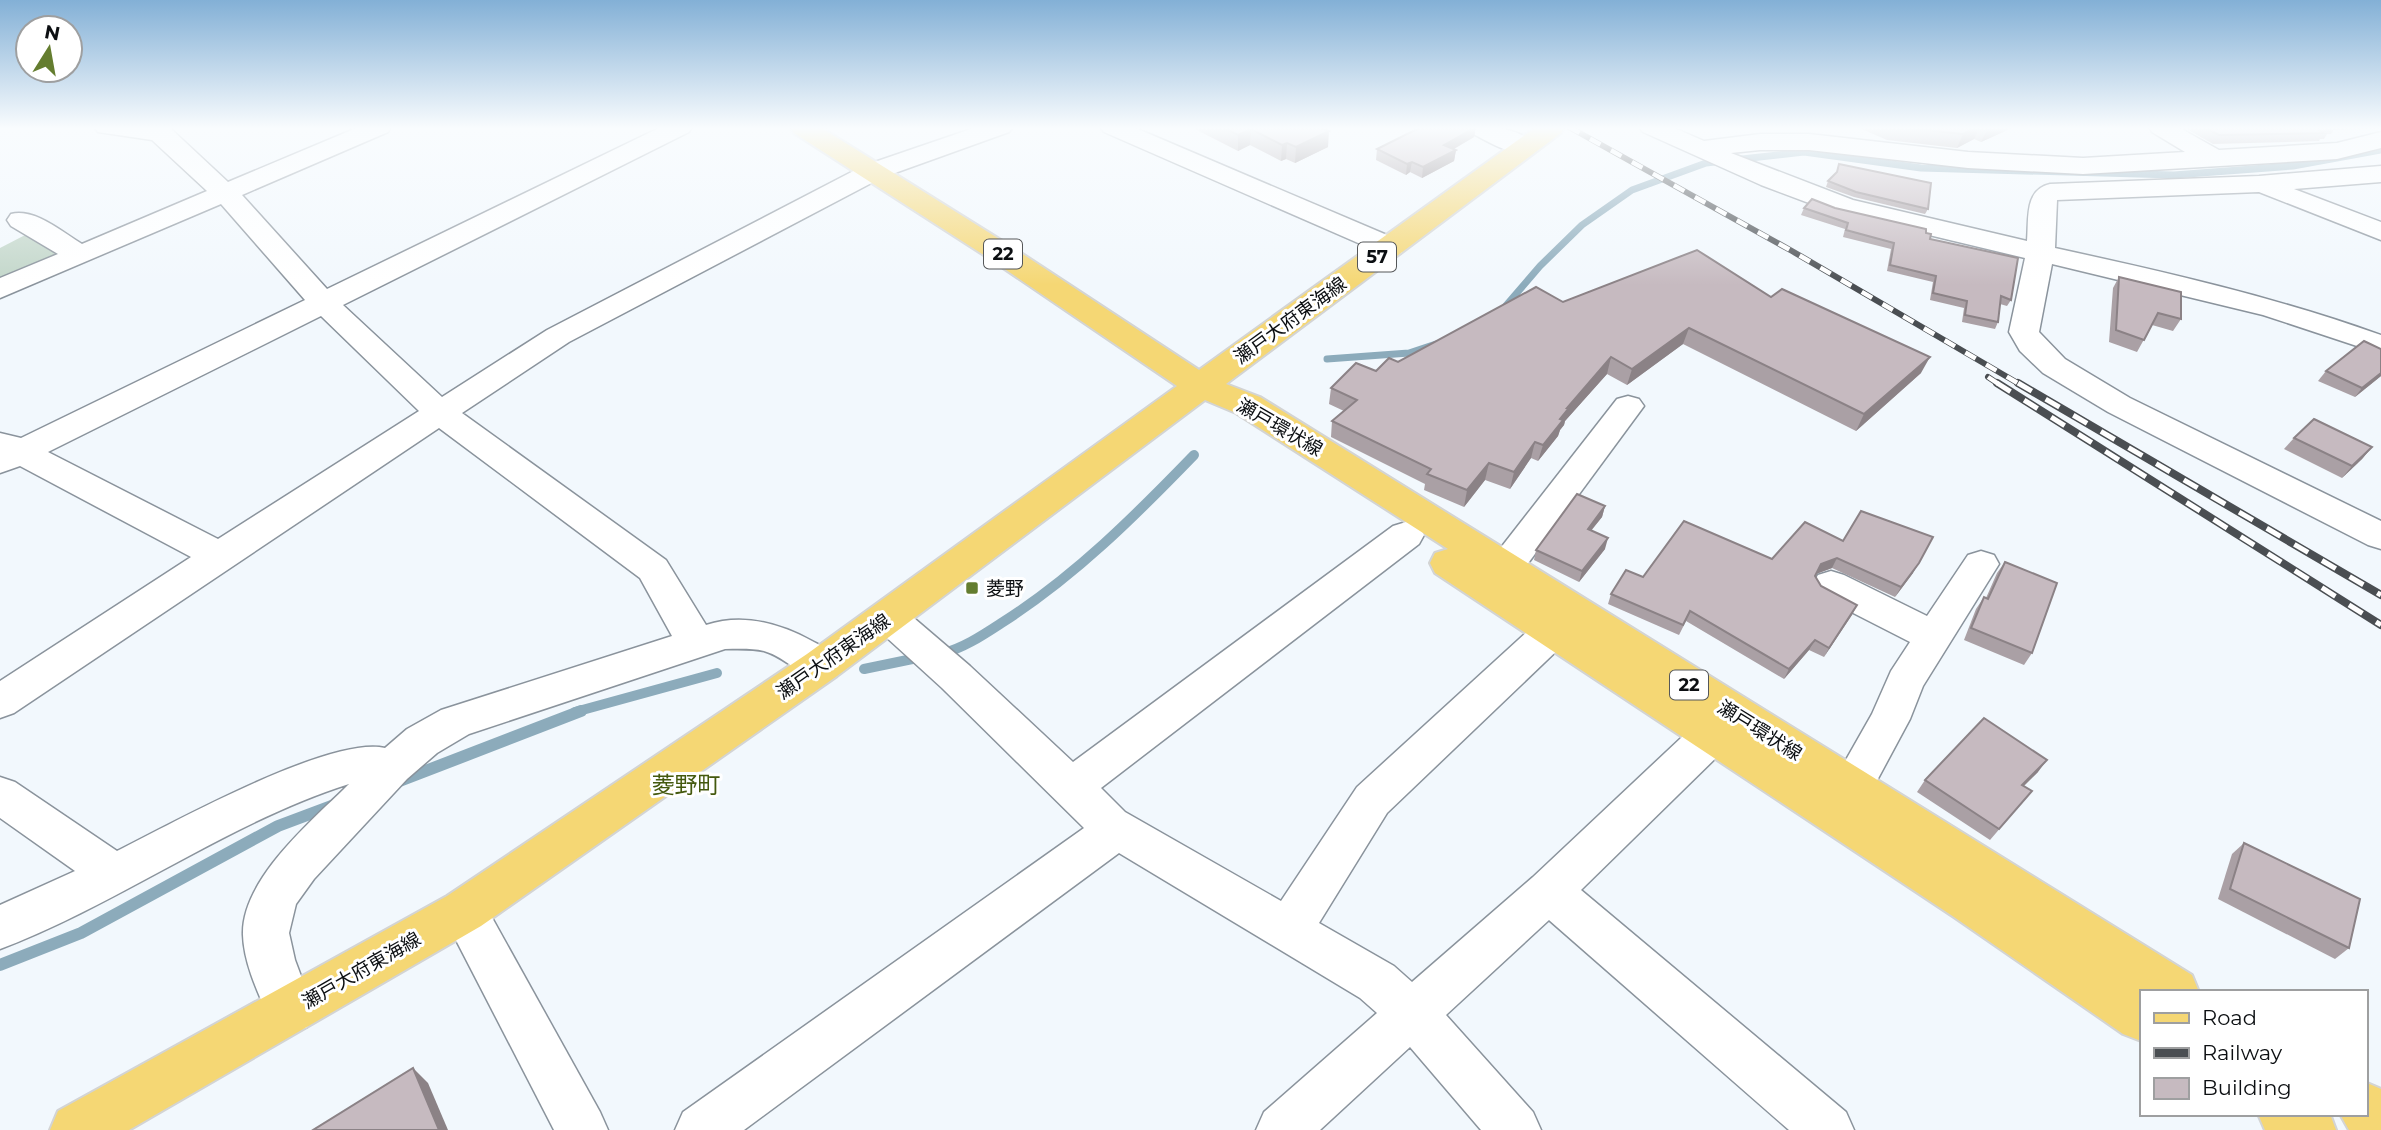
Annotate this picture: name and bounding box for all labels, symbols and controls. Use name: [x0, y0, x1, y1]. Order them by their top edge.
north arrow: [14, 14, 84, 84]
text: N: [42, 20, 62, 46]
road number: 22: [984, 240, 1022, 268]
road number: 57: [1358, 243, 1396, 272]
street label: 瀬戸大府東海線: [1230, 272, 1351, 369]
street label: 瀬戸環状線: [1233, 394, 1327, 461]
place label: 菱野: [986, 577, 1024, 600]
marker: 菱野: [964, 580, 980, 596]
street label: 瀬戸大府東海線: [772, 609, 894, 704]
road number: 22: [1670, 670, 1708, 700]
street label: 瀬戸環状線: [1713, 695, 1806, 765]
district label: 菱野町: [652, 771, 721, 799]
street label: 瀬戸大府東海線: [298, 927, 425, 1014]
legend: [2140, 990, 2367, 1116]
text: Road: [2202, 1005, 2257, 1030]
text: Railway: [2202, 1040, 2283, 1065]
text: Building: [2202, 1075, 2292, 1100]

